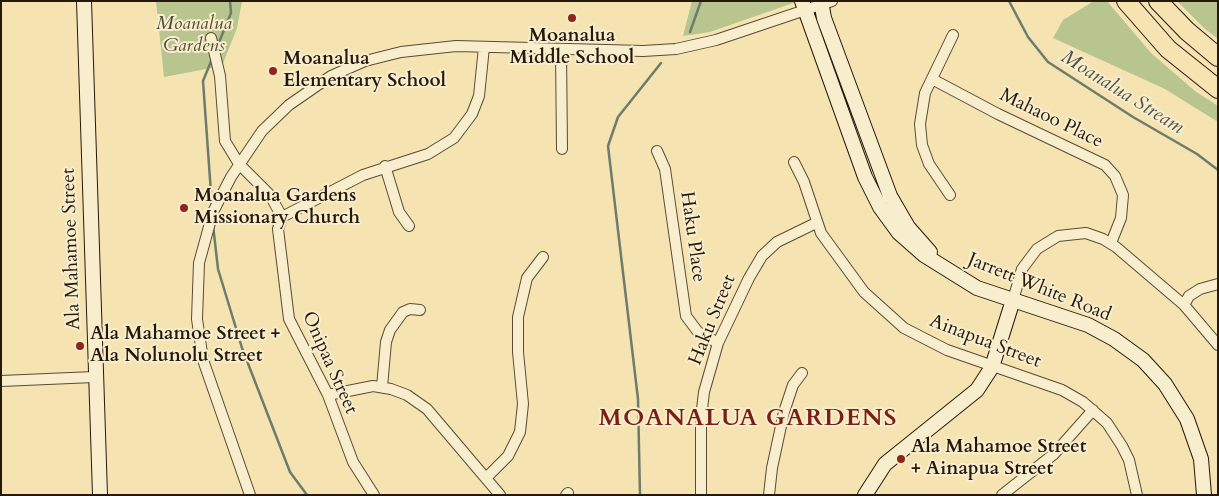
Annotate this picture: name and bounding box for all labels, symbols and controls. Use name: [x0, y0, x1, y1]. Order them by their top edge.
marker: Moanalua Middle School: [566, 12, 578, 24]
park label: Moanalua Gardens: [156, 14, 232, 58]
place label: Moanalua Middle School: [510, 26, 634, 70]
water label: Moanalua Stream: [1056, 46, 1188, 140]
place label: Moanalua Elementary School: [283, 49, 446, 93]
marker: Moanalua Elementary School: [267, 65, 279, 77]
street label: Mahaoo Place: [996, 84, 1106, 154]
street label: Ala Mahamoe Street: [58, 168, 86, 330]
place label: Moanalua Gardens Missionary Church: [194, 186, 360, 230]
street label: Haku Place: [674, 190, 710, 284]
marker: Moanalua Gardens Missionary Church: [178, 202, 190, 214]
street label: Jarrett White Road: [964, 249, 1114, 327]
street label: Haku Street: [685, 271, 741, 369]
street label: Onipaa Street: [296, 308, 362, 418]
street label: Ainapua Street: [926, 310, 1044, 374]
place label: Ala Mahamoe Street + Ala Nolunolu Street: [90, 324, 280, 368]
marker: Ala Mahamoe Street + Ala Nolunolu Street: [74, 340, 86, 352]
district label: MOANALUA GARDENS: [597, 405, 899, 433]
place label: Ala Mahamoe Street + Ainapua Street: [911, 437, 1086, 481]
marker: Ala Mahamoe Street + Ainapua Street: [895, 453, 907, 465]

